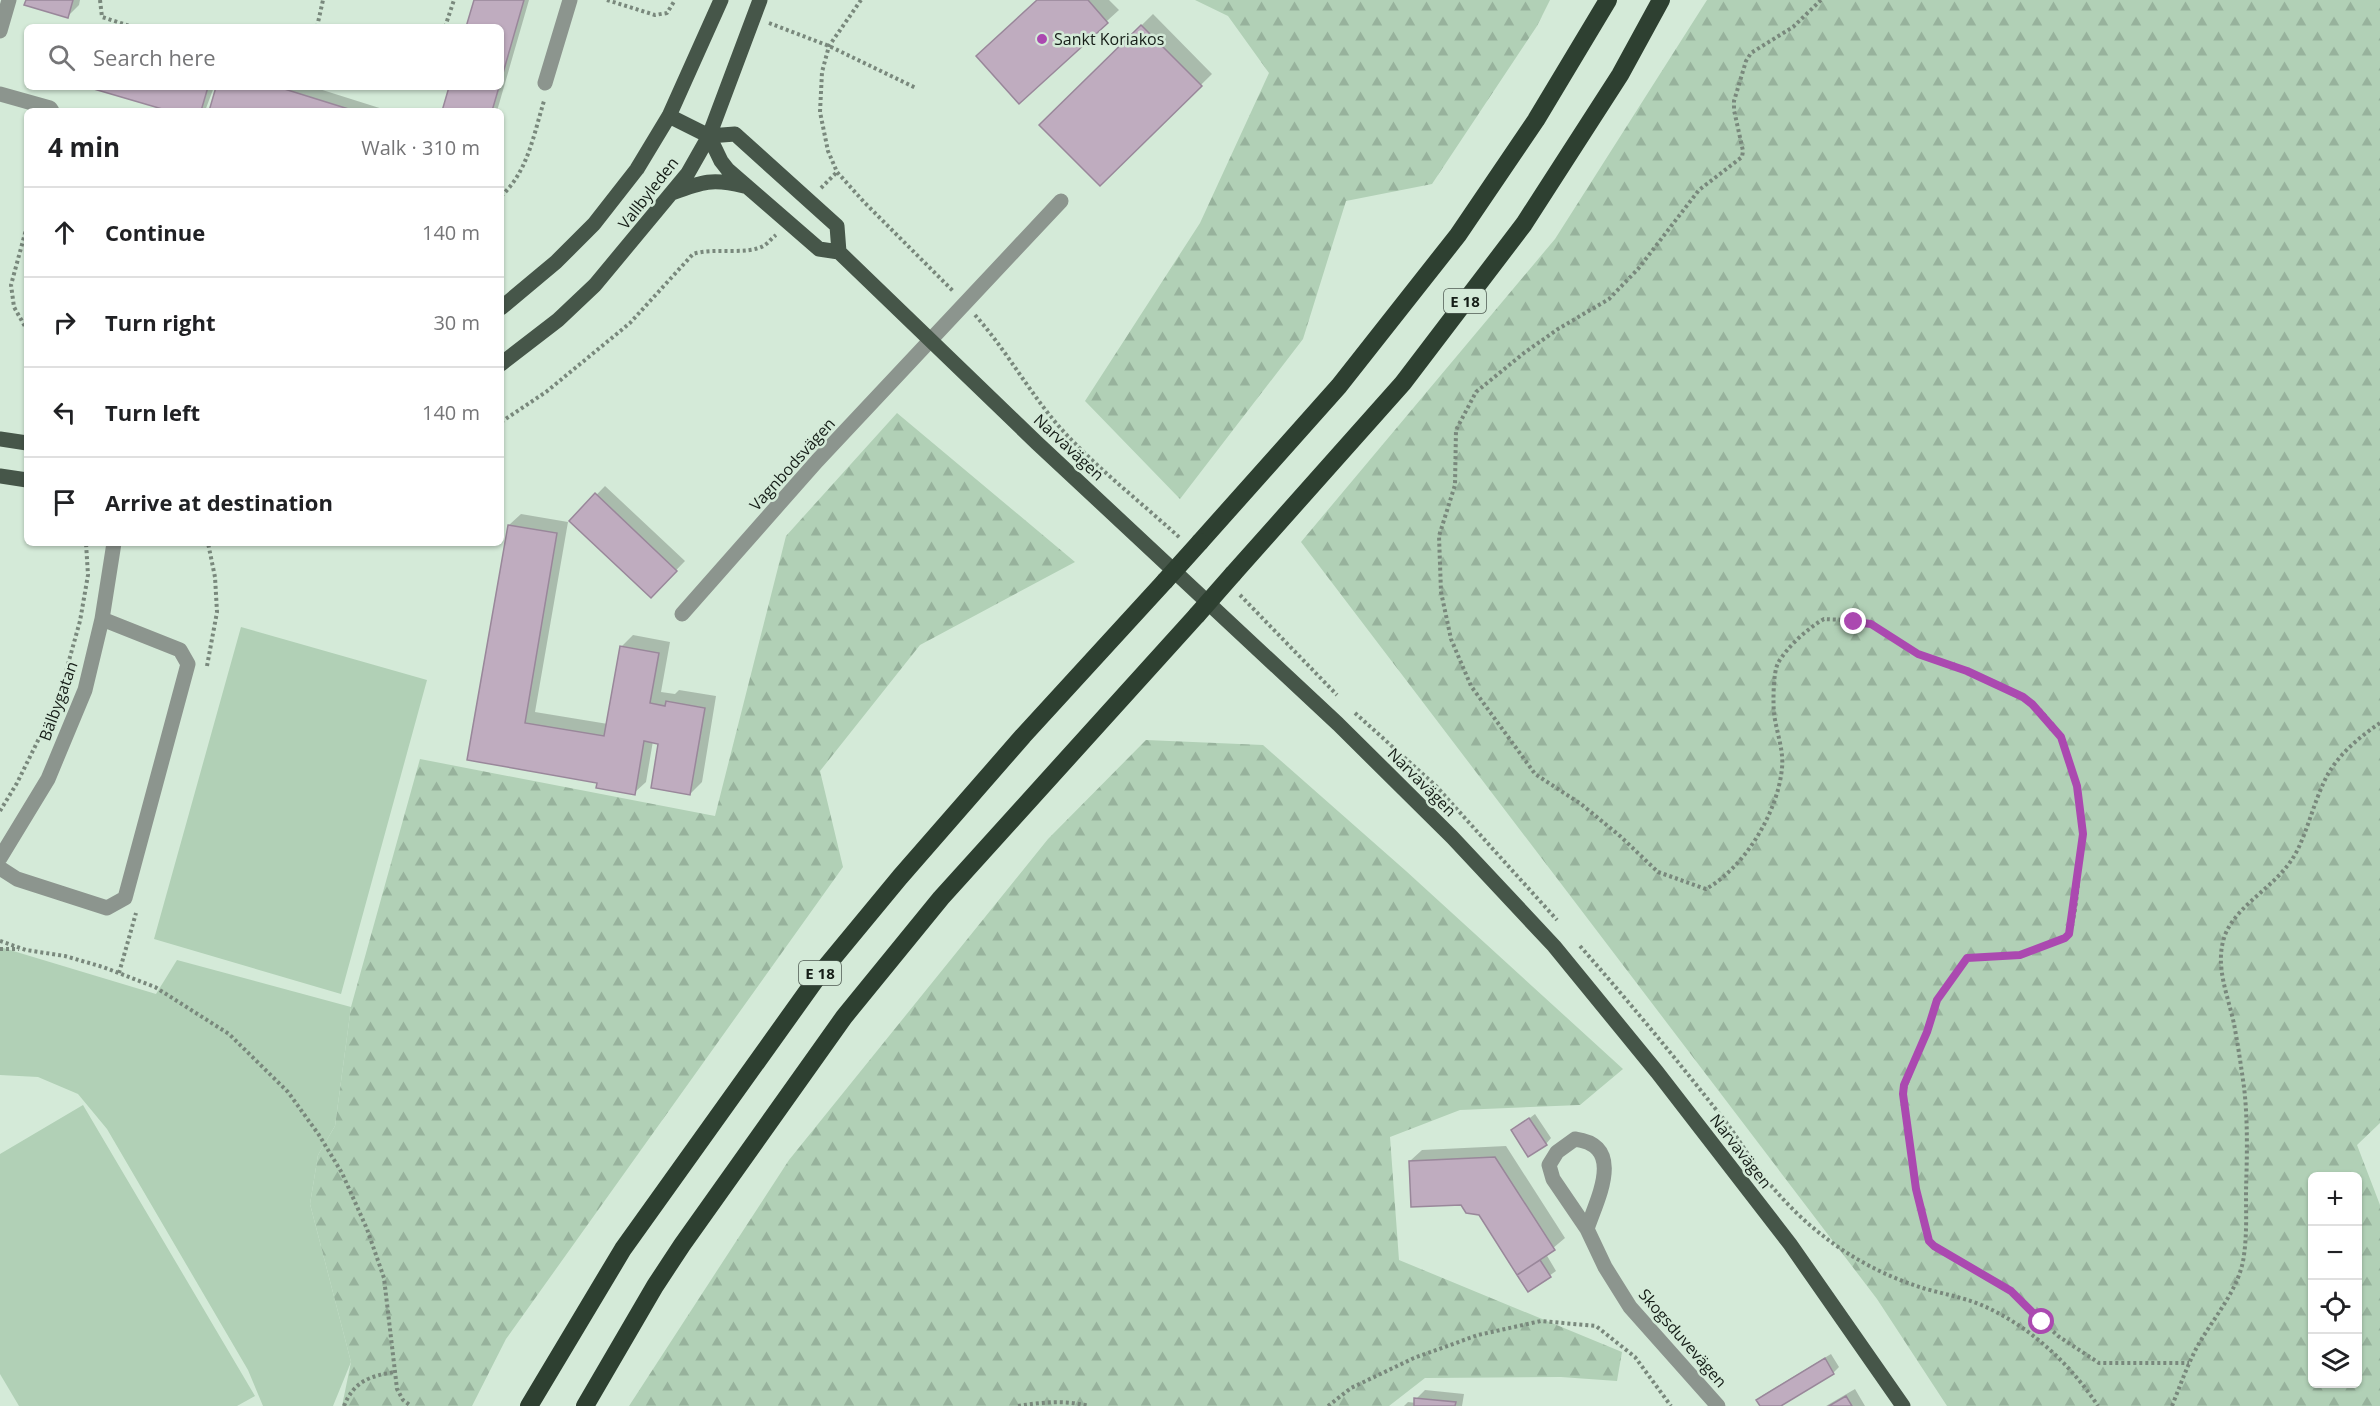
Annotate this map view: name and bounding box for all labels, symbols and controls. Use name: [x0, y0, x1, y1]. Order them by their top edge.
search box: [24, 24, 504, 90]
place label: Sankt Koriakos: [1054, 28, 1164, 50]
marker: Sankt Koriakos: [1035, 32, 1049, 46]
icon: search: [45, 41, 78, 74]
text: Search here: [93, 42, 216, 72]
text: 4 min: [48, 129, 120, 165]
text: Walk · 310 m: [361, 134, 480, 161]
street label: Vallbyleden: [613, 152, 683, 234]
icon: ahead: [48, 216, 81, 249]
text: Continue: [105, 217, 205, 247]
text: 140 m: [422, 219, 480, 246]
road number: E 18: [1444, 289, 1486, 313]
icon: right: [48, 306, 81, 339]
text: Turn right: [105, 307, 216, 337]
text: 30 m: [433, 309, 480, 336]
icon: left: [48, 396, 81, 429]
text: Turn left: [105, 397, 200, 427]
text: 140 m: [422, 399, 480, 426]
street label: Narvavägen: [1029, 409, 1109, 485]
street label: Vagnbodsvägen: [744, 413, 840, 515]
icon: arrive: [48, 486, 81, 519]
text: Arrive at destination: [105, 487, 333, 517]
route end: [1840, 608, 1866, 634]
street label: Bälbygatan: [33, 658, 83, 744]
street label: Narvavägen: [1383, 743, 1461, 821]
road number: E 18: [799, 961, 841, 985]
street label: Narvavägen: [1705, 1109, 1777, 1193]
map controls: [2308, 1172, 2362, 1388]
button: +: [2308, 1172, 2362, 1226]
button: −: [2308, 1226, 2362, 1280]
button: locate: [2308, 1280, 2362, 1334]
street label: Skogsduvevägen: [1634, 1284, 1732, 1392]
route start: [2028, 1308, 2054, 1334]
button: layers: [2308, 1334, 2362, 1388]

